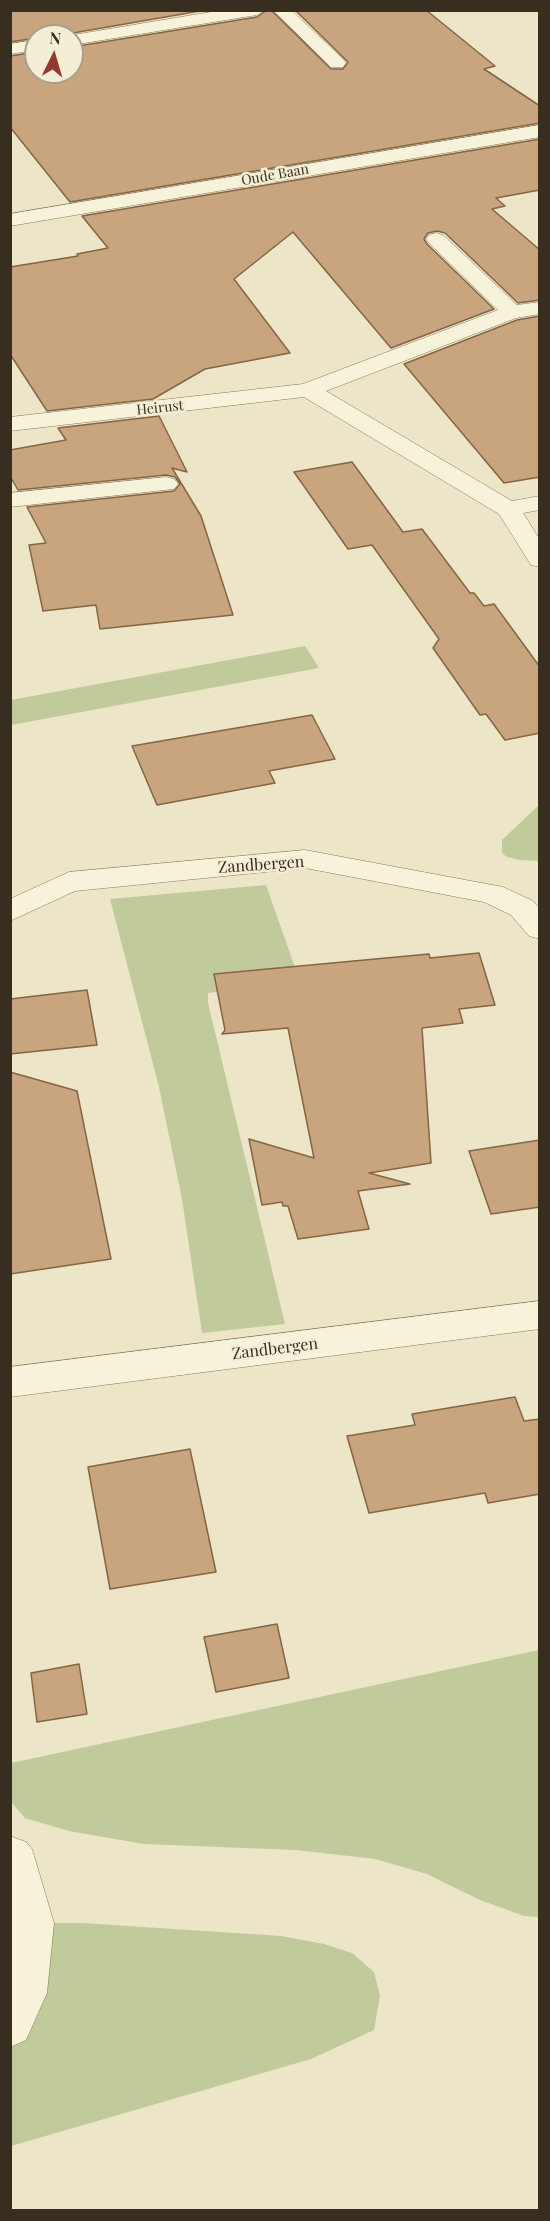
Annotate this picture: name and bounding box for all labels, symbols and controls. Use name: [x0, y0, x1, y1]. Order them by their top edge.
north arrow: [24, 24, 84, 84]
text: N: [49, 27, 62, 49]
street label: Oude Baan: [240, 161, 310, 189]
street label: Heirust: [136, 397, 184, 419]
street label: Zandbergen: [217, 852, 305, 878]
street label: Zandbergen: [231, 1334, 319, 1364]

